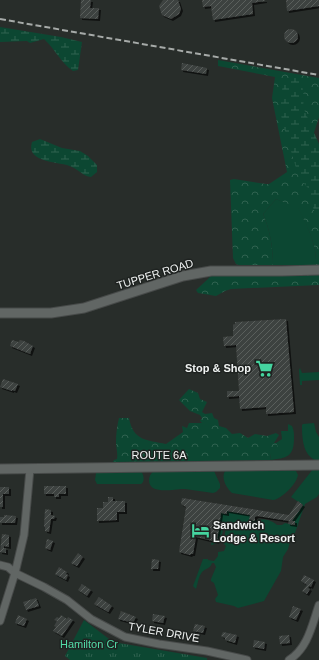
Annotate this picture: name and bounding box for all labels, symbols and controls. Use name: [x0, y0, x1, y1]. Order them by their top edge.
street label: TUPPER ROAD: [115, 257, 195, 291]
supermarket icon: Stop & Shop: [254, 358, 274, 378]
place label: Stop & Shop: [185, 362, 251, 374]
street label: ROUTE 6A: [131, 449, 187, 461]
place label: Sandwich Lodge & Resort: [213, 519, 295, 544]
hotel icon: Sandwich Lodge & Resort: [190, 521, 210, 541]
street label: TYLER DRIVE: [127, 620, 201, 644]
park label: Hamilton Cr: [60, 638, 118, 650]

